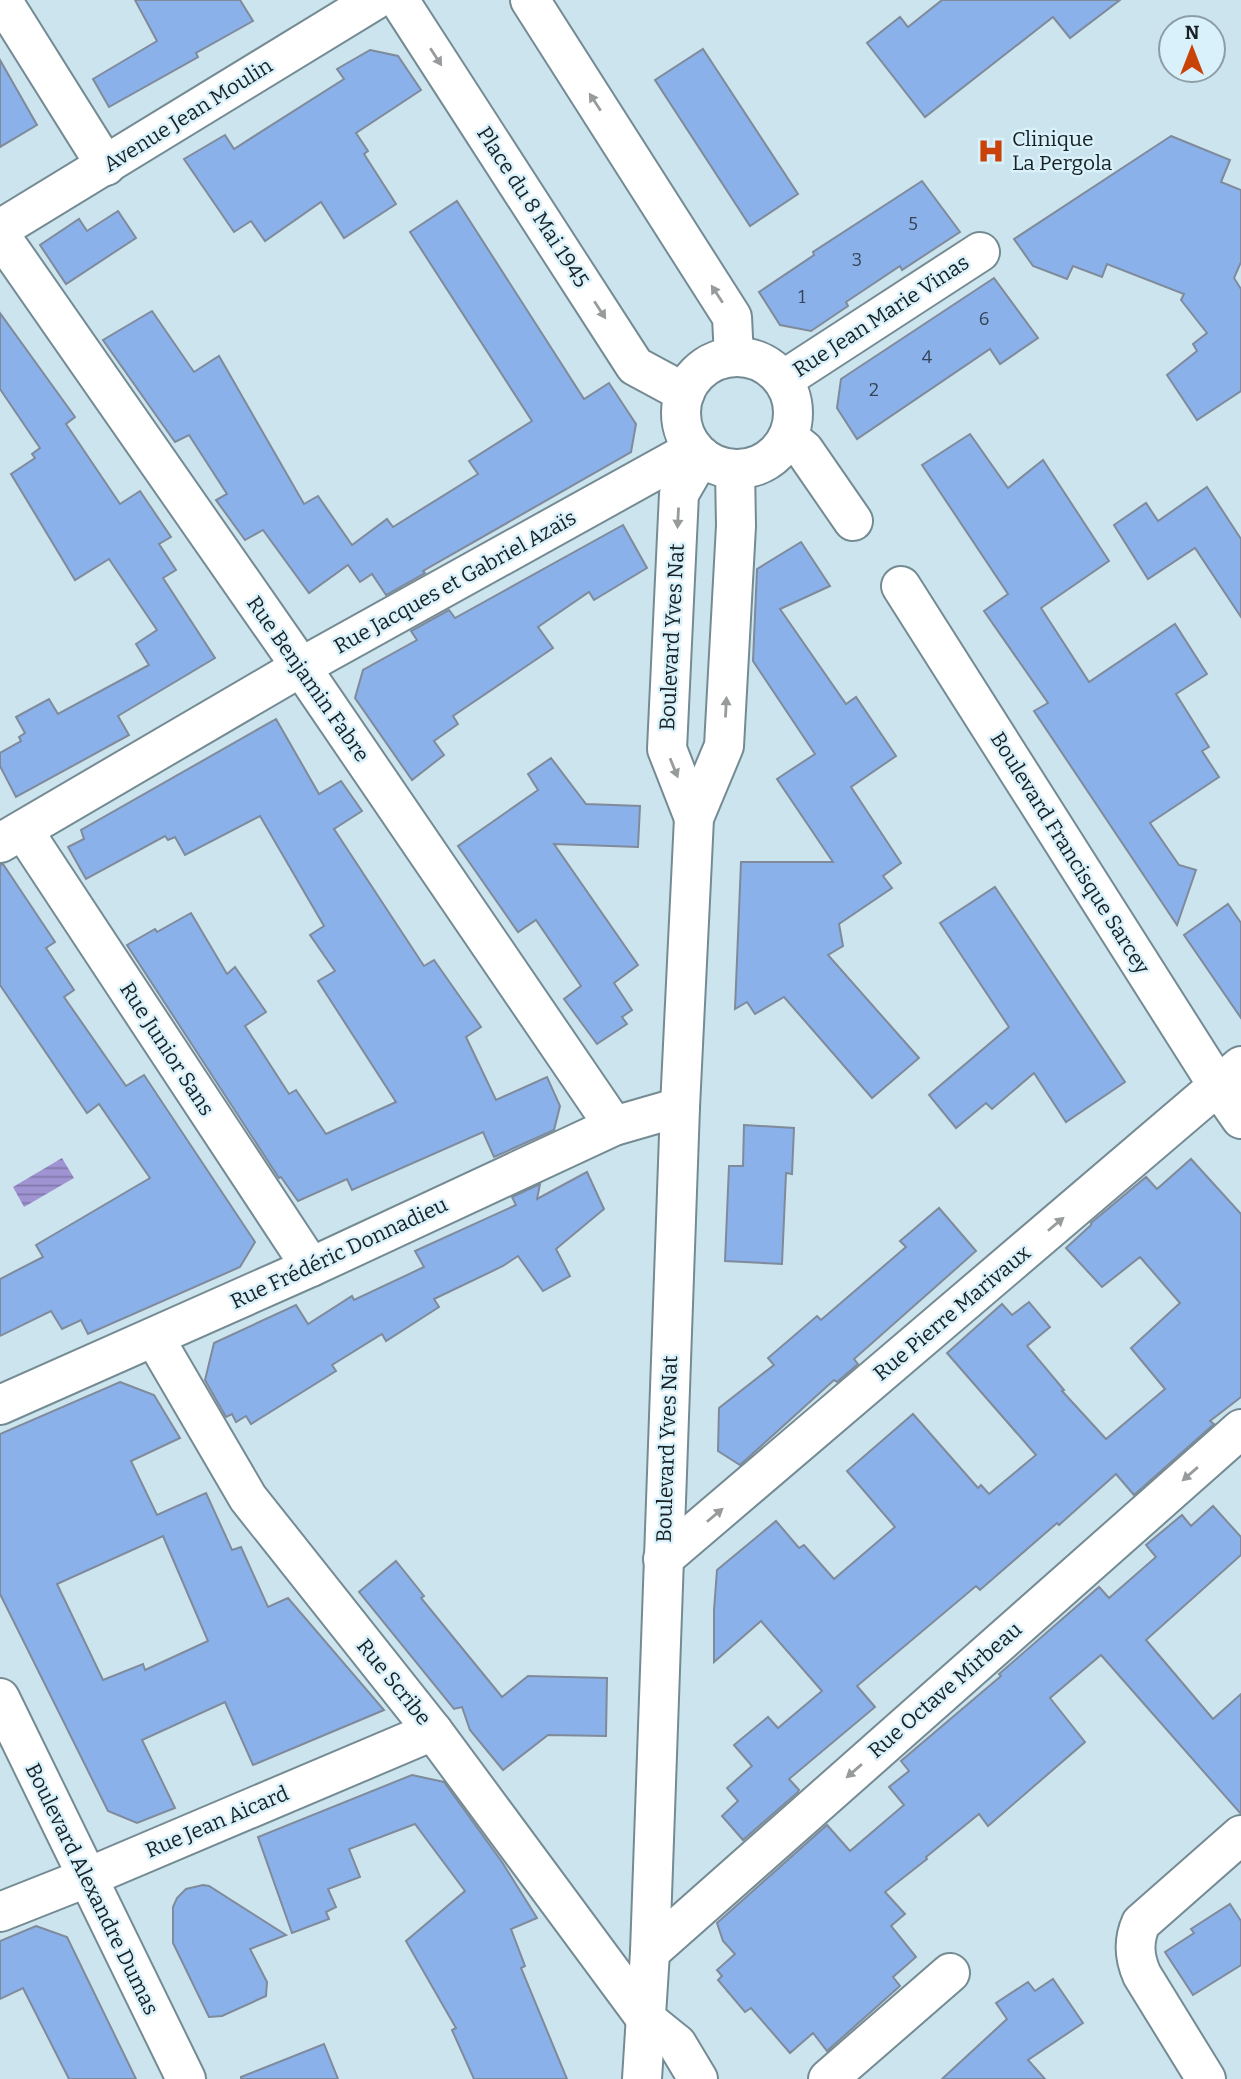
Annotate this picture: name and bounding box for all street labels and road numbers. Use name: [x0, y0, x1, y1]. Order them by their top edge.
street label: Avenue Jean Moulin: [99, 53, 277, 177]
street label: Place du 8 Mai 1945: [471, 122, 595, 292]
street label: Rue Jean Marie Vinas: [788, 249, 974, 383]
street label: Rue Jacques et Gabriel Azaïs: [329, 504, 581, 660]
street label: Boulevard Yves Nat: [654, 542, 690, 731]
street label: Rue Benjamin Fabre: [241, 591, 375, 767]
street label: Boulevard Francisque Sarcey: [985, 727, 1156, 980]
street label: Rue Junior Sans: [114, 977, 220, 1121]
street label: Rue Frédéric Donnadieu: [226, 1191, 452, 1315]
street label: Rue Pierre Marivaux: [868, 1239, 1036, 1386]
street label: Boulevard Yves Nat: [651, 1355, 683, 1543]
street label: Rue Octave Mirbeau: [863, 1616, 1027, 1764]
street label: Rue Scribe: [351, 1633, 437, 1731]
street label: Boulevard Alexandre Dumas: [20, 1759, 164, 2019]
street label: Rue Jean Aicard: [141, 1780, 293, 1864]

